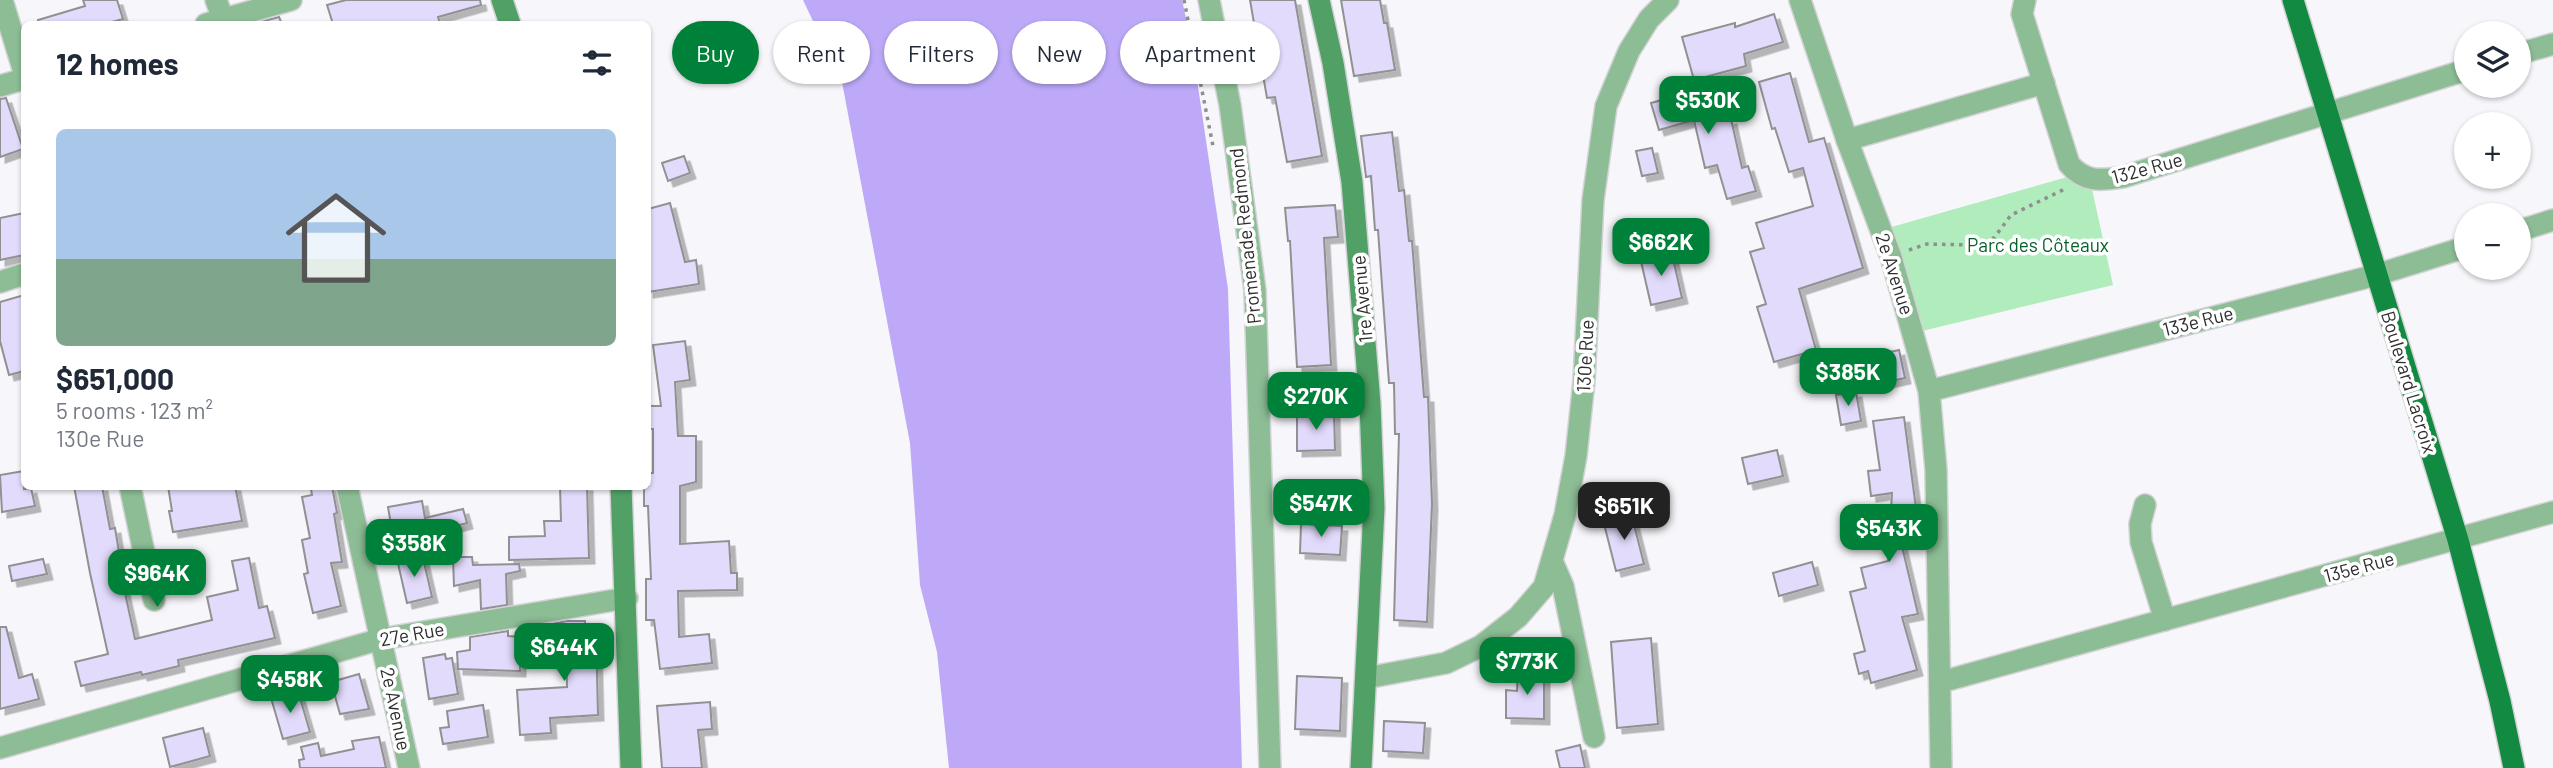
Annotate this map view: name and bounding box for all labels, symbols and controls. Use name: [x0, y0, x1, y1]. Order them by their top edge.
chip: Buy: [672, 21, 759, 84]
chip: Rent: [773, 21, 870, 84]
chip: Filters: [884, 21, 998, 84]
chip: New: [1012, 21, 1106, 84]
chip: Apartment: [1120, 21, 1280, 84]
map controls: [2454, 21, 2531, 280]
button: layers: [2454, 21, 2531, 98]
icon: filters: [578, 44, 616, 82]
text: 12 homes: [56, 45, 179, 81]
pin: $530K: [1659, 76, 1757, 136]
text: $530K: [1675, 85, 1741, 113]
button: +: [2454, 112, 2531, 189]
street label: Promenade Redmond: [1224, 147, 1265, 325]
street label: 132e Rue: [2109, 147, 2185, 188]
icon: home: [273, 175, 399, 301]
button: −: [2454, 203, 2531, 280]
pin: $662K: [1612, 218, 1710, 278]
text: $662K: [1628, 227, 1694, 255]
street label: 2e Avenue: [1871, 230, 1919, 318]
park label: Parc des Côteaux: [1967, 233, 2109, 256]
street label: 1re Avenue: [1346, 254, 1377, 344]
street label: 133e Rue: [2160, 301, 2236, 340]
street label: Boulevard Lacroix: [2377, 308, 2442, 456]
street label: 130e Rue: [1571, 319, 1598, 393]
pin: $385K: [1799, 348, 1897, 408]
text: $385K: [1816, 357, 1880, 385]
text: $651,000: [56, 360, 174, 396]
pin: $270K: [1267, 372, 1365, 432]
text: $270K: [1284, 381, 1348, 409]
text: 5 rooms · 123 m²: [56, 396, 213, 424]
text: 130e Rue: [56, 424, 144, 452]
pin: $547K: [1272, 480, 1370, 539]
pin: $651K: [1575, 482, 1673, 542]
text: $547K: [1289, 488, 1353, 516]
text: $651K: [1594, 491, 1654, 519]
pin: $543K: [1840, 504, 1938, 564]
text: $543K: [1856, 513, 1922, 541]
pin: $358K: [365, 520, 463, 579]
text: $358K: [382, 528, 446, 556]
street label: 135e Rue: [2321, 546, 2397, 587]
pin: $964K: [108, 550, 206, 609]
text: $964K: [124, 558, 190, 586]
street label: 27e Rue: [378, 617, 446, 650]
pin: $644K: [515, 624, 613, 683]
text: $644K: [530, 632, 598, 660]
pin: $773K: [1478, 638, 1576, 697]
text: $773K: [1496, 646, 1558, 674]
pin: $458K: [241, 656, 339, 715]
text: $458K: [257, 664, 323, 692]
street label: 2e Avenue: [376, 665, 417, 753]

